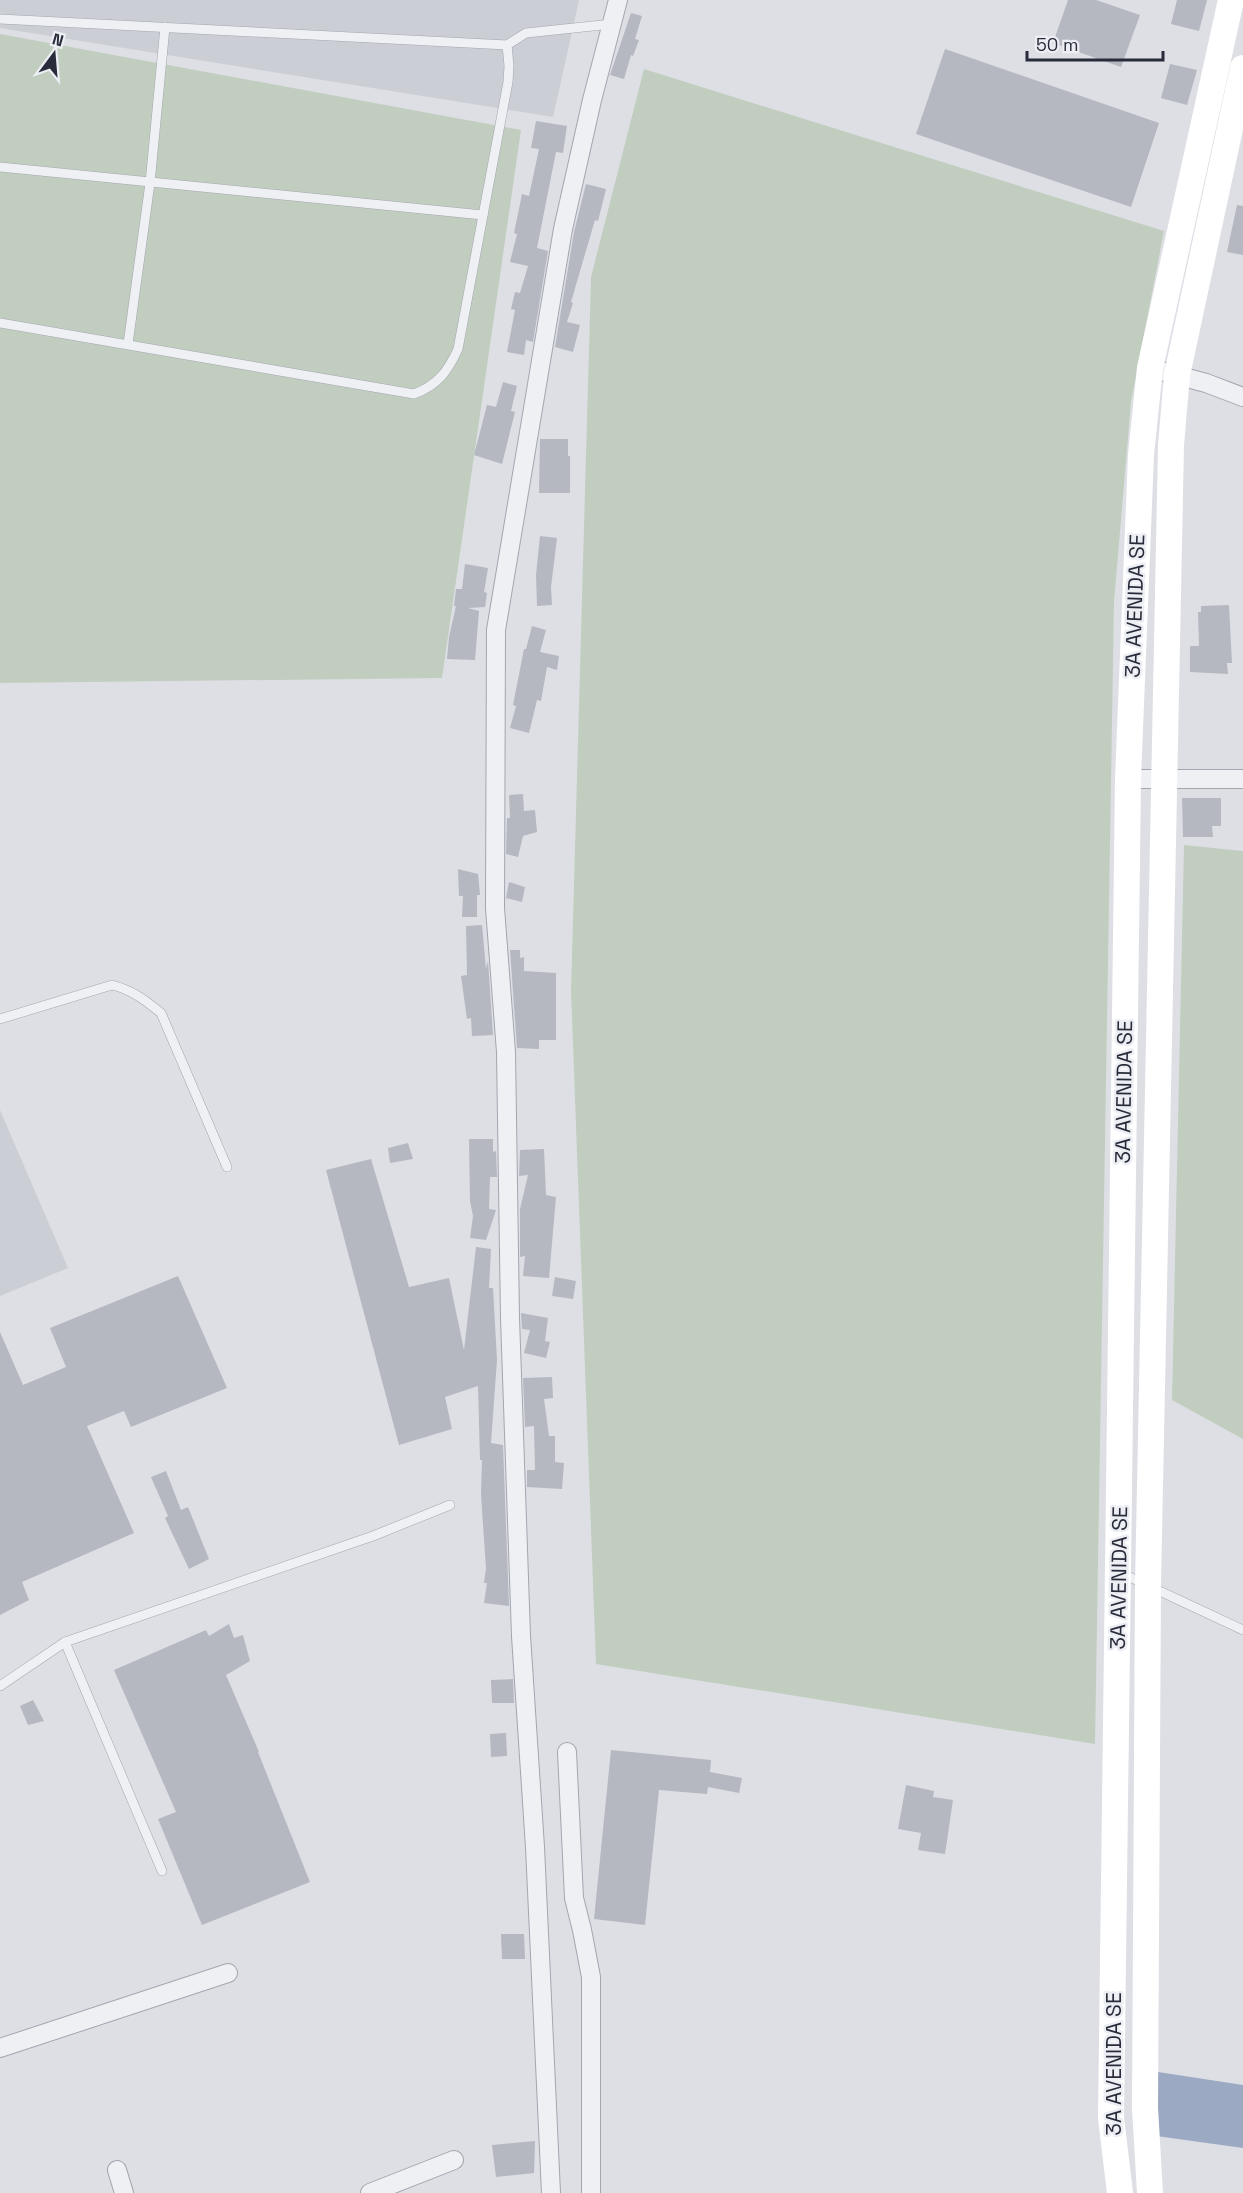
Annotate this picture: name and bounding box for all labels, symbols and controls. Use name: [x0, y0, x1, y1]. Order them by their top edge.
north arrow: [24, 24, 84, 84]
scale bar: [1027, 24, 1164, 62]
text: N: [50, 28, 66, 52]
text: 50 m: [1036, 33, 1078, 56]
street label: 3A AVENIDA SE: [1119, 534, 1150, 678]
street label: 3A AVENIDA SE: [1109, 1020, 1138, 1164]
street label: 3A AVENIDA SE: [1104, 1506, 1133, 1650]
street label: 3A AVENIDA SE: [1100, 1992, 1127, 2136]

